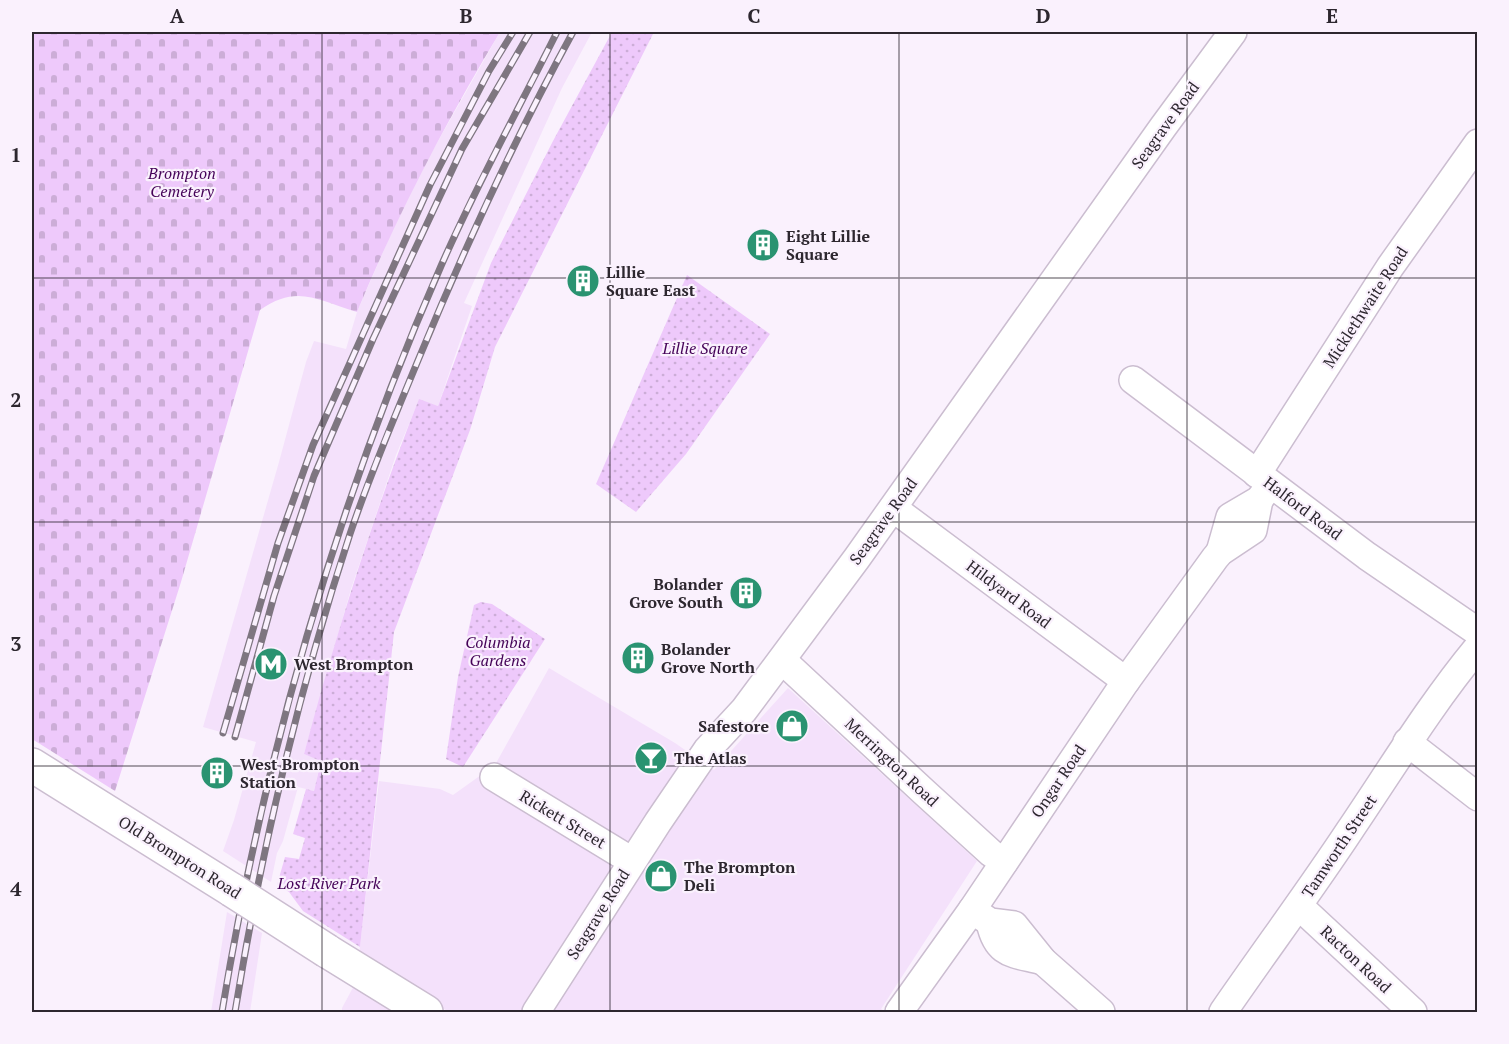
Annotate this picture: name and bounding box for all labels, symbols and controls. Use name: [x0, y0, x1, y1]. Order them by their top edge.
text: A: [170, 2, 185, 29]
text: B: [460, 2, 473, 29]
text: C: [747, 2, 761, 29]
text: D: [1036, 2, 1050, 29]
text: E: [1326, 2, 1338, 29]
street label: Seagrave Road: [1126, 77, 1204, 173]
text: 1: [10, 141, 22, 168]
park label: Brompton Cemetery: [147, 162, 216, 202]
place label: Eight Lillie Square: [786, 225, 871, 265]
building icon: Eight Lillie Square: [745, 227, 781, 263]
street label: Micklethwaite Road: [1317, 242, 1413, 372]
place label: Lillie Square East: [606, 261, 696, 301]
building icon: Lillie Square East: [565, 263, 601, 299]
park label: Lillie Square: [662, 337, 747, 359]
text: 2: [10, 386, 22, 413]
street label: Halford Road: [1259, 471, 1347, 545]
street label: Seagrave Road: [844, 473, 922, 569]
street label: Hildyard Road: [962, 555, 1056, 633]
place label: Bolander Grove South: [629, 573, 724, 613]
building icon: Bolander Grove South: [728, 575, 764, 611]
text: 3: [10, 630, 22, 657]
park label: Columbia Gardens: [465, 631, 531, 671]
place label: Bolander Grove North: [661, 638, 756, 678]
building icon: Bolander Grove North: [620, 640, 656, 676]
metro station icon: West Brompton: [253, 646, 289, 682]
place label: West Brompton: [294, 653, 414, 675]
shop icon: Safestore: [774, 708, 810, 744]
street label: Merrington Road: [840, 713, 944, 811]
place label: Safestore: [698, 715, 769, 737]
bar icon: The Atlas: [633, 740, 669, 776]
street label: Ongar Road: [1026, 740, 1091, 822]
place label: The Atlas: [674, 747, 746, 769]
place label: West Brompton Station: [240, 753, 360, 793]
building icon: West Brompton Station: [199, 755, 235, 791]
street label: Rickett Street: [516, 785, 610, 853]
street label: Tamworth Street: [1296, 790, 1382, 902]
street label: Old Brompton Road: [114, 810, 246, 904]
place label: The Brompton Deli: [684, 856, 796, 896]
shop icon: The Brompton Deli: [643, 858, 679, 894]
street label: Seagrave Road: [561, 864, 635, 963]
park label: Lost River Park: [276, 872, 381, 894]
text: 4: [10, 875, 22, 902]
street label: Racton Road: [1316, 920, 1396, 998]

